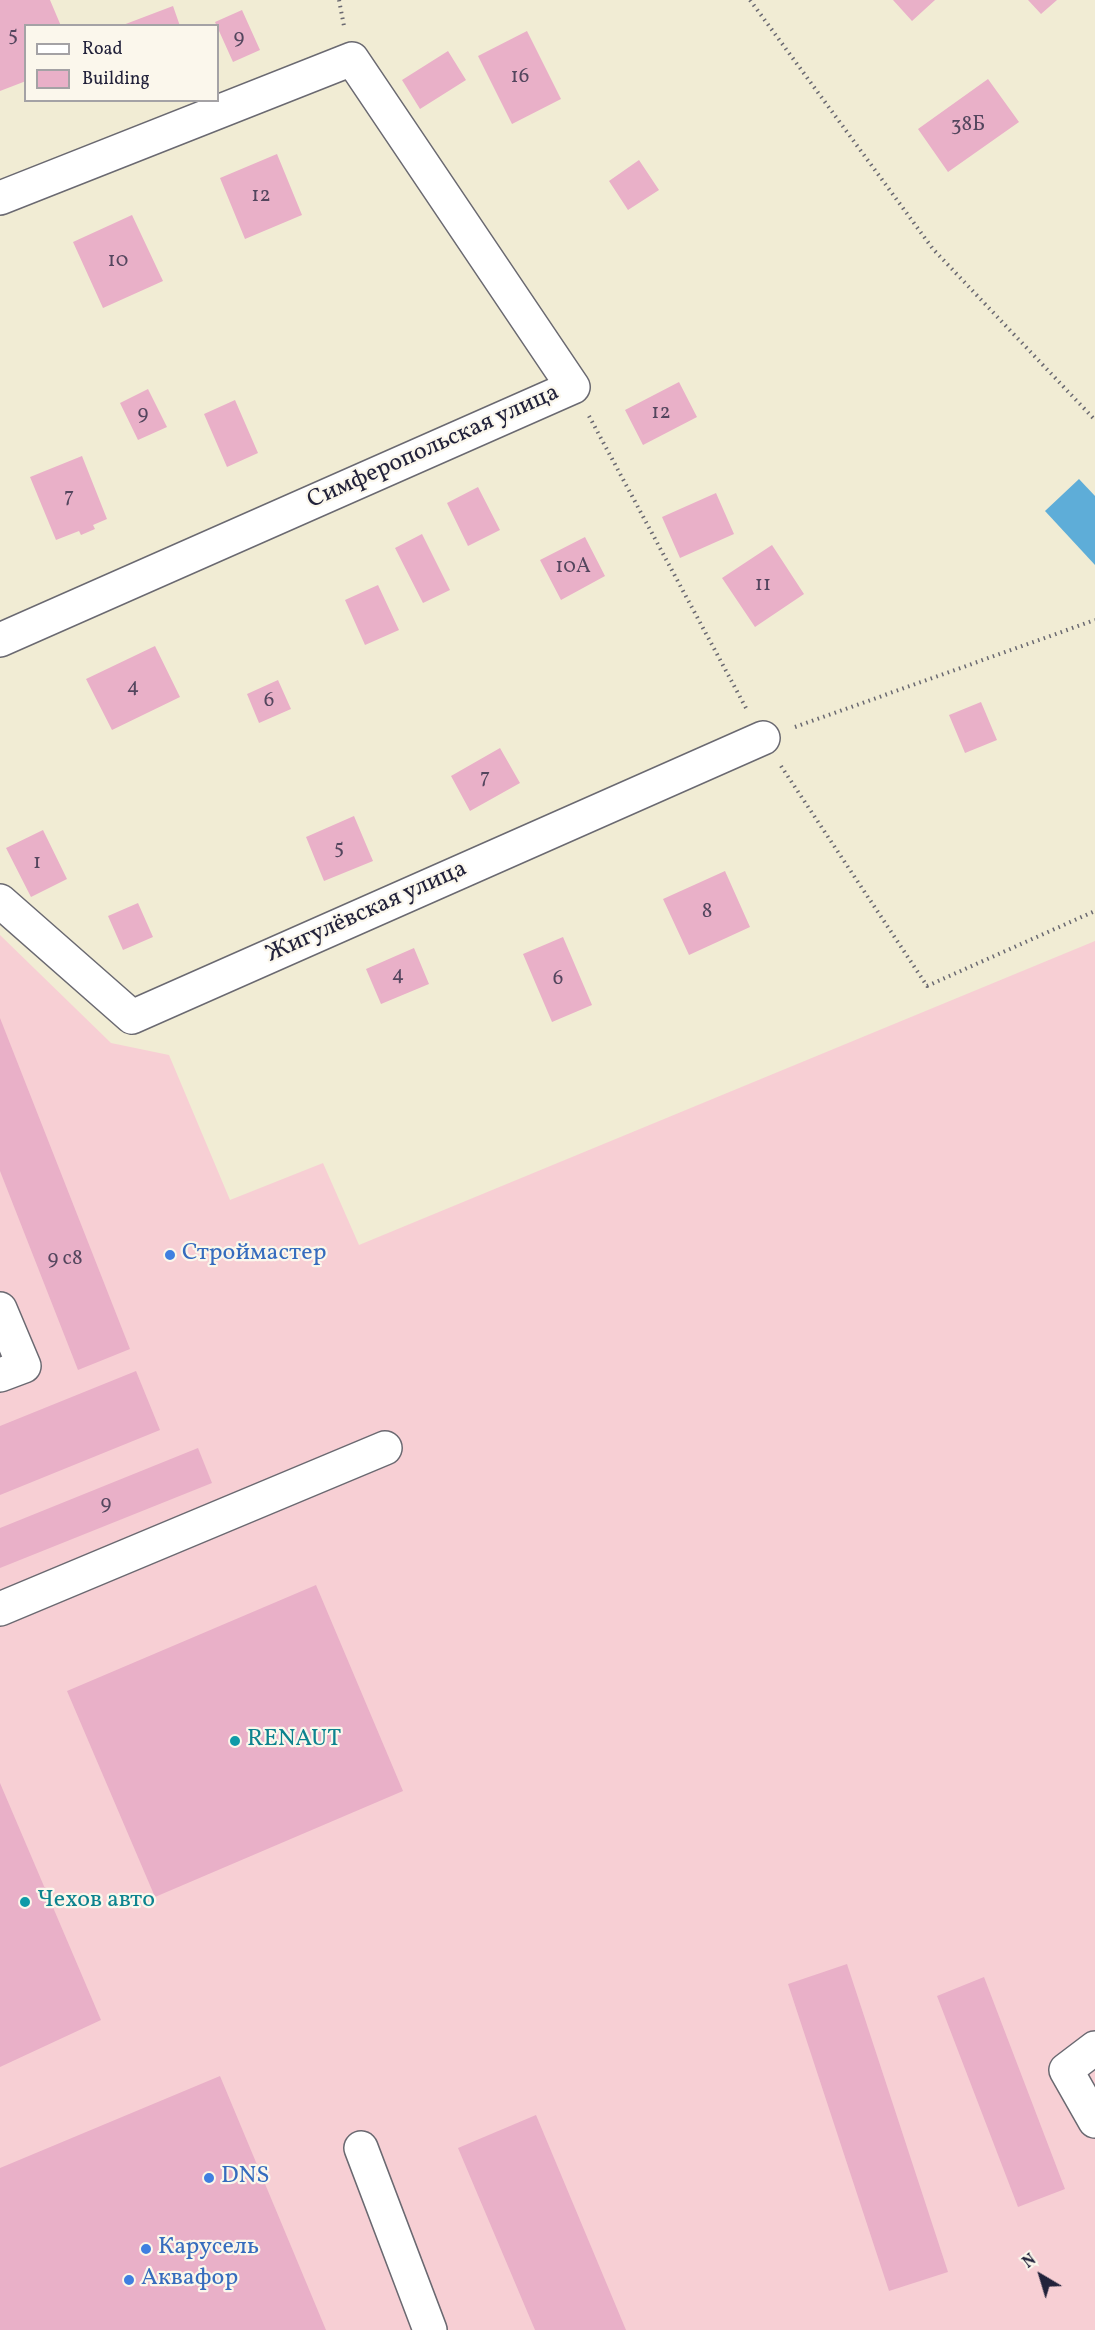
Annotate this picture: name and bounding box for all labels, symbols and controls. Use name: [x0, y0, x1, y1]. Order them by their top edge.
house number: 5: [8, 23, 18, 49]
legend: [24, 24, 219, 102]
house number: 9: [234, 26, 244, 52]
text: Road: [82, 37, 123, 62]
house number: 16: [511, 65, 529, 91]
text: Building: [82, 67, 150, 92]
house number: 38Б: [951, 113, 985, 139]
house number: 12: [251, 184, 271, 210]
house number: 10: [108, 249, 128, 275]
street label: Симферопольская улица: [304, 379, 564, 517]
house number: 12: [651, 401, 671, 427]
house number: 9: [138, 402, 148, 428]
house number: 7: [64, 485, 74, 511]
house number: 10А: [555, 555, 591, 581]
house number: 11: [755, 573, 771, 599]
house number: 4: [127, 675, 139, 701]
house number: 6: [264, 689, 274, 715]
house number: 7: [480, 766, 490, 792]
house number: 5: [334, 836, 344, 862]
house number: 1: [33, 851, 41, 877]
street label: Жигулёвская улица: [262, 856, 472, 970]
house number: 8: [702, 900, 712, 926]
house number: 4: [392, 963, 404, 989]
house number: 6: [553, 967, 563, 993]
place label: Строймастер: [182, 1241, 326, 1269]
house number: 9 с8: [47, 1247, 83, 1273]
marker: Строймастер: [163, 1248, 177, 1262]
house number: 9: [101, 1492, 111, 1518]
place label: RENAUT: [247, 1727, 341, 1755]
marker: RENAUT: [228, 1734, 242, 1748]
place label: Чехов авто: [37, 1888, 155, 1916]
marker: Чехов авто: [18, 1895, 32, 1909]
place label: DNS: [221, 2164, 270, 2192]
marker: DNS: [202, 2171, 216, 2185]
place label: Карусель: [158, 2235, 259, 2263]
marker: Карусель: [139, 2242, 153, 2256]
north arrow: [1011, 2246, 1071, 2306]
text: N: [1019, 2250, 1041, 2274]
place label: Аквафор: [141, 2266, 238, 2294]
marker: Аквафор: [122, 2273, 136, 2287]

